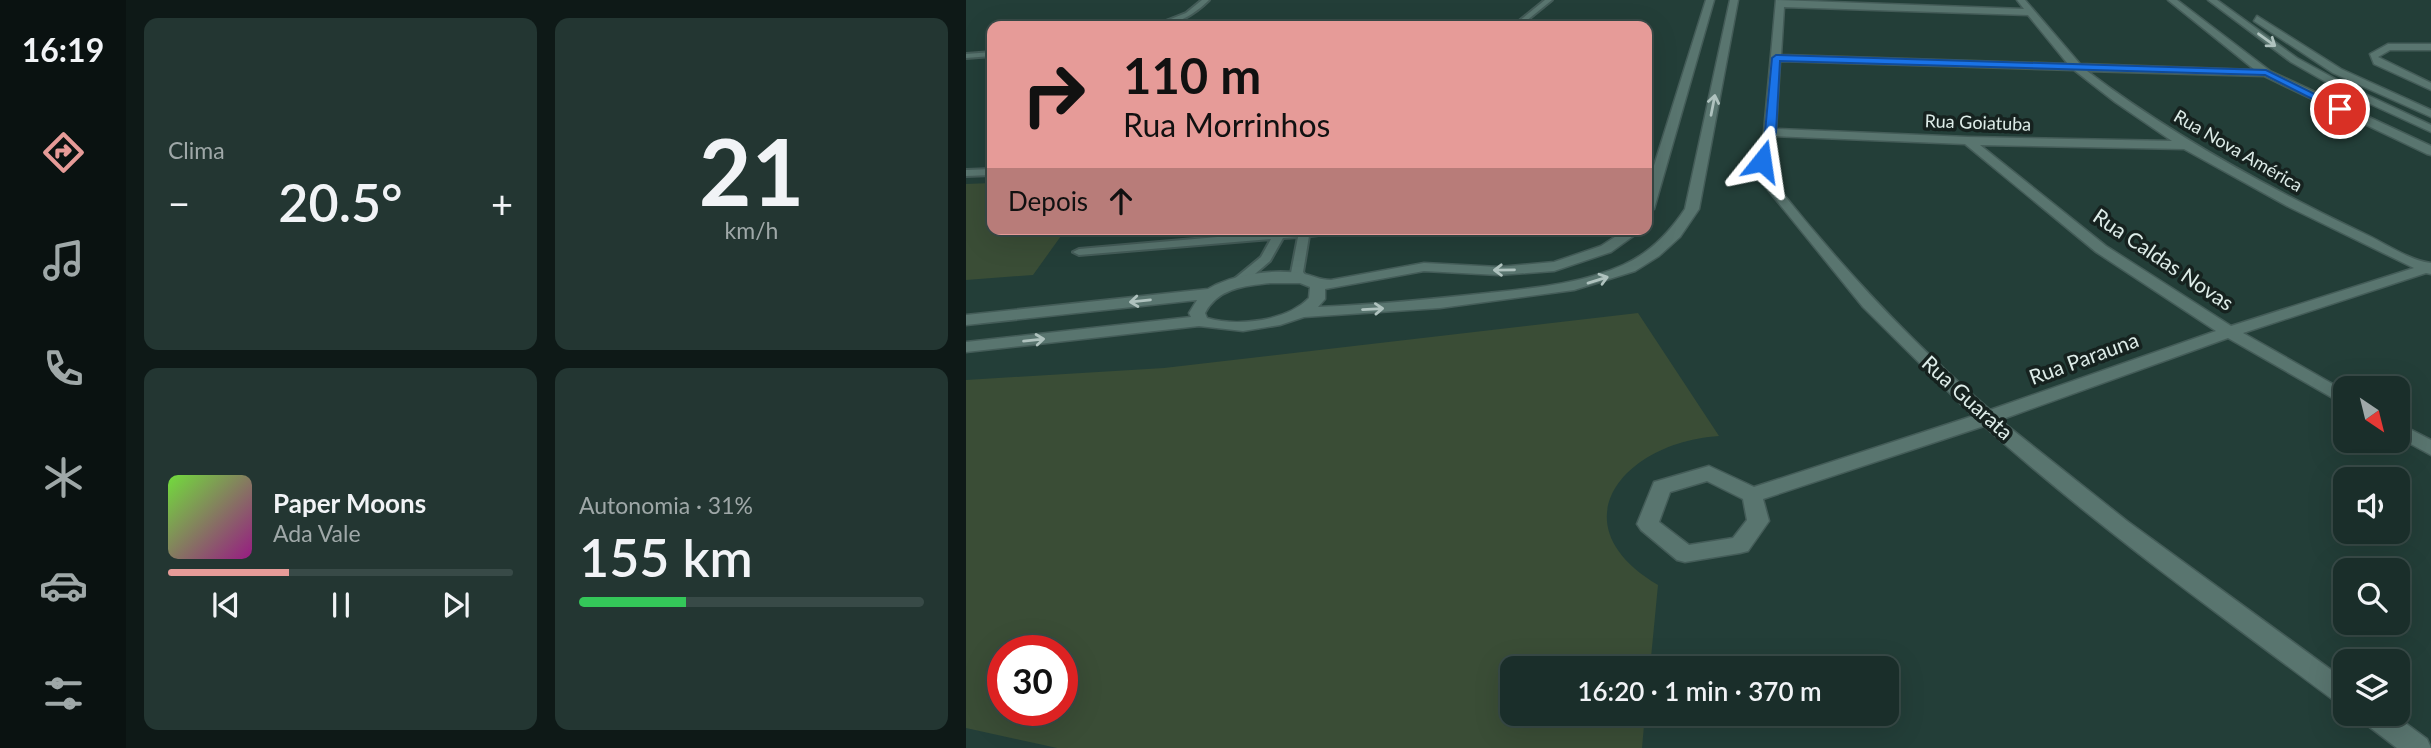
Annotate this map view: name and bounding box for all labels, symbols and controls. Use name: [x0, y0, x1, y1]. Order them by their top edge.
text: 16:19: [22, 30, 104, 69]
one-way arrow: [2257, 33, 2275, 48]
text: 110 m: [1123, 46, 1261, 104]
icon: right: [1008, 49, 1099, 140]
pin: [2310, 79, 2370, 139]
icon: arrive: [2321, 90, 2359, 128]
one-way arrow: [1706, 94, 1720, 117]
street label: Rua Nova América: [2170, 104, 2307, 196]
text: Rua Morrinhos: [1123, 105, 1330, 144]
street label: Rua Goiatuba: [1924, 109, 2032, 135]
text: 21: [699, 116, 804, 225]
position arrow: [1725, 124, 1799, 198]
icon: directions: [39, 128, 88, 177]
text: Clima: [168, 136, 225, 164]
text: 20.5°: [278, 171, 403, 233]
text: −: [168, 180, 190, 226]
text: +: [491, 180, 513, 226]
icon: ahead: [1102, 182, 1140, 220]
text: Depois: [1008, 185, 1088, 217]
street label: Rua Caldas Novas: [2089, 203, 2239, 315]
text: km/h: [725, 216, 778, 244]
icon: music: [39, 236, 88, 285]
one-way arrow: [1492, 263, 1515, 277]
one-way arrow: [1586, 272, 1608, 285]
one-way arrow: [1130, 295, 1152, 308]
one-way arrow: [1361, 303, 1384, 316]
street label: Rua Parauna: [2025, 326, 2142, 389]
one-way arrow: [1022, 333, 1045, 346]
icon: phone: [39, 344, 88, 393]
street label: Rua Guarata: [1918, 350, 2018, 444]
north arrow: [2333, 376, 2410, 453]
map controls: [2333, 376, 2410, 726]
icon: climate: [39, 453, 88, 502]
button: sound: [2333, 467, 2410, 544]
text: Paper Moons: [273, 487, 426, 519]
text: Autonomia · 31%: [579, 491, 753, 519]
text: Ada Vale: [273, 519, 361, 547]
text: 155 km: [579, 526, 753, 588]
button: search: [2333, 558, 2410, 635]
icon: car: [39, 561, 88, 610]
icon: previous: [207, 586, 245, 624]
icon: pause: [322, 586, 360, 624]
icon: next: [437, 586, 475, 624]
speed limit sign: 30: [987, 635, 1078, 726]
button: layers: [2333, 649, 2410, 726]
icon: filters: [39, 669, 88, 718]
text: 16:20 · 1 min · 370 m: [1577, 675, 1822, 707]

